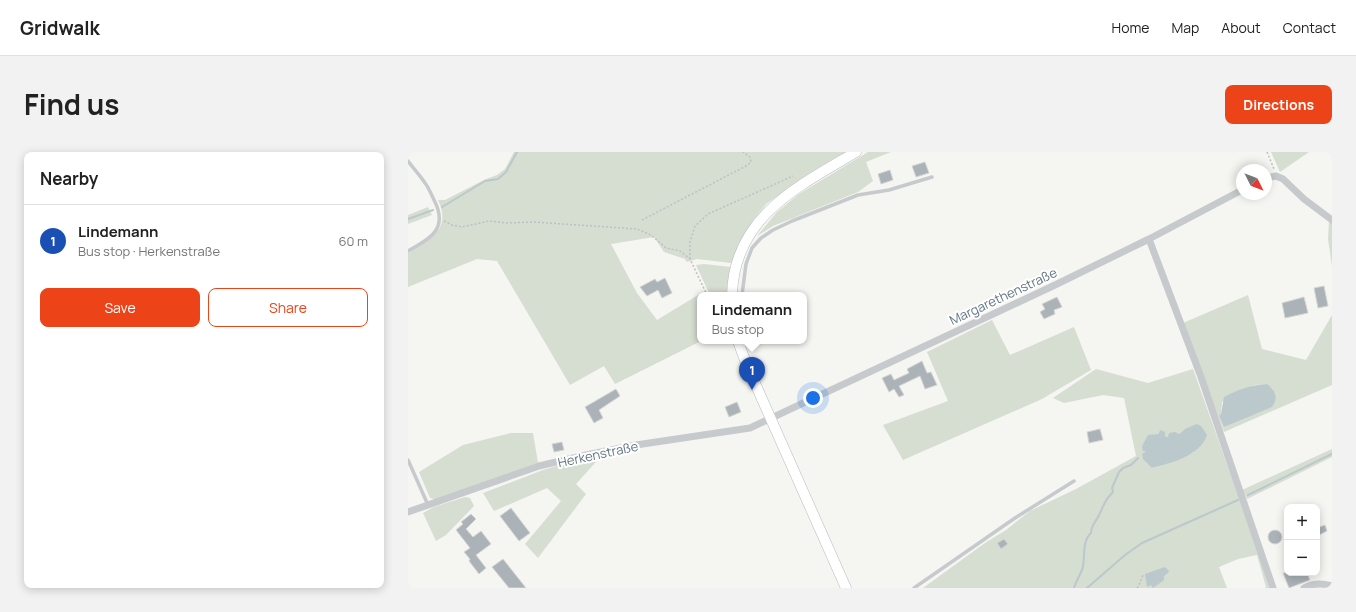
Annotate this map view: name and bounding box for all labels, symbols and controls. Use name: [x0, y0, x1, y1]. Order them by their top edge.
text: Gridwalk: [20, 15, 100, 41]
text: Home: [1112, 18, 1149, 37]
text: Map: [1171, 18, 1199, 37]
text: About: [1221, 18, 1261, 37]
text: Contact: [1283, 18, 1336, 37]
text: Find us: [24, 85, 119, 123]
button: Directions: [1225, 85, 1332, 124]
north arrow: [1236, 164, 1272, 200]
text: Nearby: [40, 167, 98, 190]
text: Lindemann: [78, 221, 158, 242]
text: 1: [50, 232, 56, 250]
text: 60 m: [338, 232, 368, 250]
text: Bus stop · Herkenstraße: [78, 242, 220, 260]
street label: Margarethenstraße: [946, 263, 1060, 329]
button: Save: [40, 288, 200, 327]
button: Share: [208, 288, 368, 327]
popup: [697, 292, 807, 344]
text: Lindemann: [712, 299, 792, 320]
text: Bus stop: [712, 320, 764, 338]
pin: 1: [739, 357, 765, 390]
your location: [803, 388, 823, 408]
street label: Herkenstraße: [556, 437, 640, 471]
map controls: [1284, 504, 1320, 576]
button: +: [1284, 504, 1320, 540]
button: −: [1284, 540, 1320, 576]

